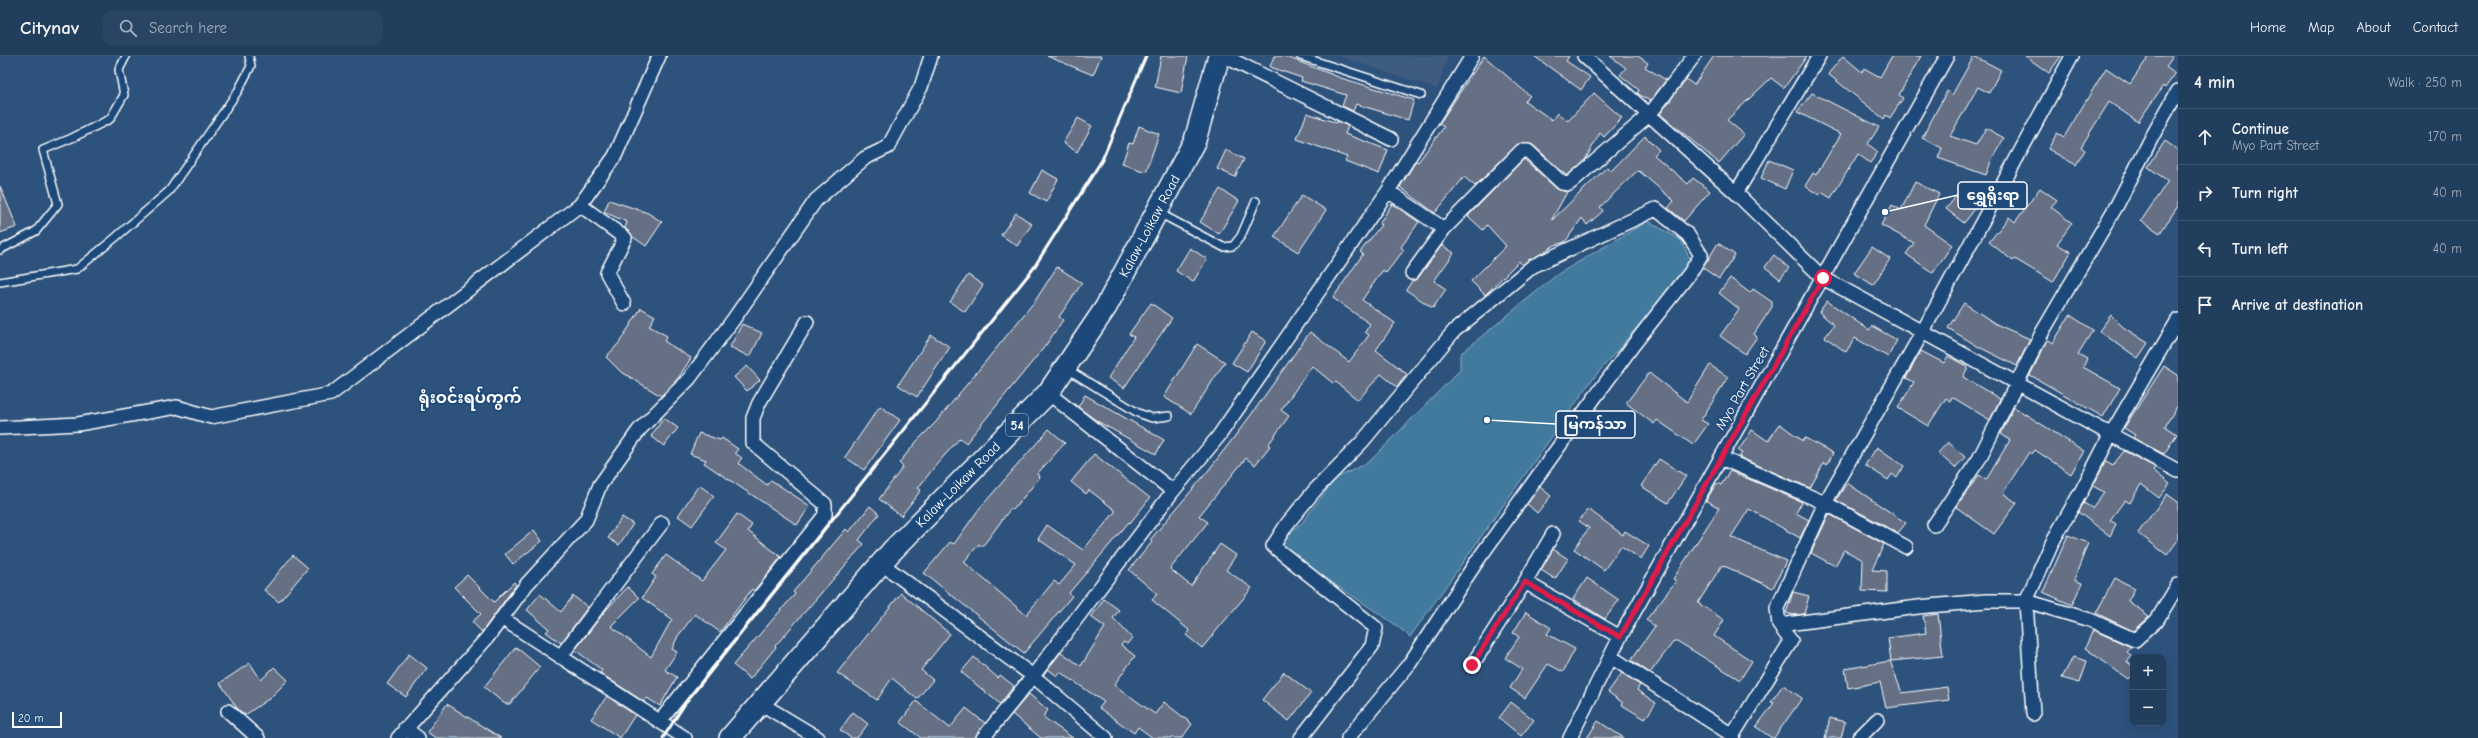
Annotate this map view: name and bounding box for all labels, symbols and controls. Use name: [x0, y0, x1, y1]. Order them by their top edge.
search box: [103, 10, 383, 46]
text: Citynav: [20, 17, 79, 39]
icon: search: [117, 17, 139, 39]
text: Search here: [149, 19, 227, 37]
text: Home: [2250, 19, 2286, 36]
text: Map: [2308, 19, 2334, 36]
text: About: [2356, 19, 2391, 36]
text: Contact: [2413, 19, 2458, 36]
text: 4 min: [2194, 73, 2235, 92]
text: Walk · 250 m: [2388, 75, 2462, 90]
text: Continue: [2232, 120, 2289, 138]
icon: ahead: [2194, 126, 2216, 148]
text: 170 m: [2428, 129, 2462, 144]
text: Myo Part Street: [2232, 138, 2319, 153]
street label: Kalaw-Loikaw Road: [1115, 172, 1184, 280]
callout: ရွှေရိုးရာ: [1958, 182, 2027, 209]
icon: right: [2194, 182, 2216, 204]
text: Turn right: [2232, 184, 2298, 202]
text: ရွှေရိုးရာ: [1967, 185, 2019, 207]
text: 40 m: [2433, 185, 2462, 200]
icon: left: [2194, 238, 2216, 260]
text: Turn left: [2232, 240, 2288, 258]
text: 40 m: [2433, 241, 2462, 256]
route start: [1814, 269, 1832, 287]
icon: arrive: [2194, 294, 2216, 316]
text: Arrive at destination: [2232, 296, 2363, 314]
street label: Myo Part Street: [1712, 343, 1774, 433]
district label: ရုံးဝင်းရပ်ကွက်: [418, 386, 522, 411]
callout: မြကန်သာ: [1556, 411, 1635, 438]
road number: 54: [1006, 414, 1028, 436]
text: မြကန်သာ: [1563, 414, 1627, 436]
street label: Kalaw-Loikaw Road: [912, 438, 1004, 531]
map controls: [2130, 654, 2166, 726]
button: +: [2130, 654, 2166, 690]
route end: [1463, 656, 1481, 674]
button: −: [2130, 690, 2166, 726]
scale bar: [12, 710, 62, 729]
text: 20 m: [18, 712, 43, 725]

